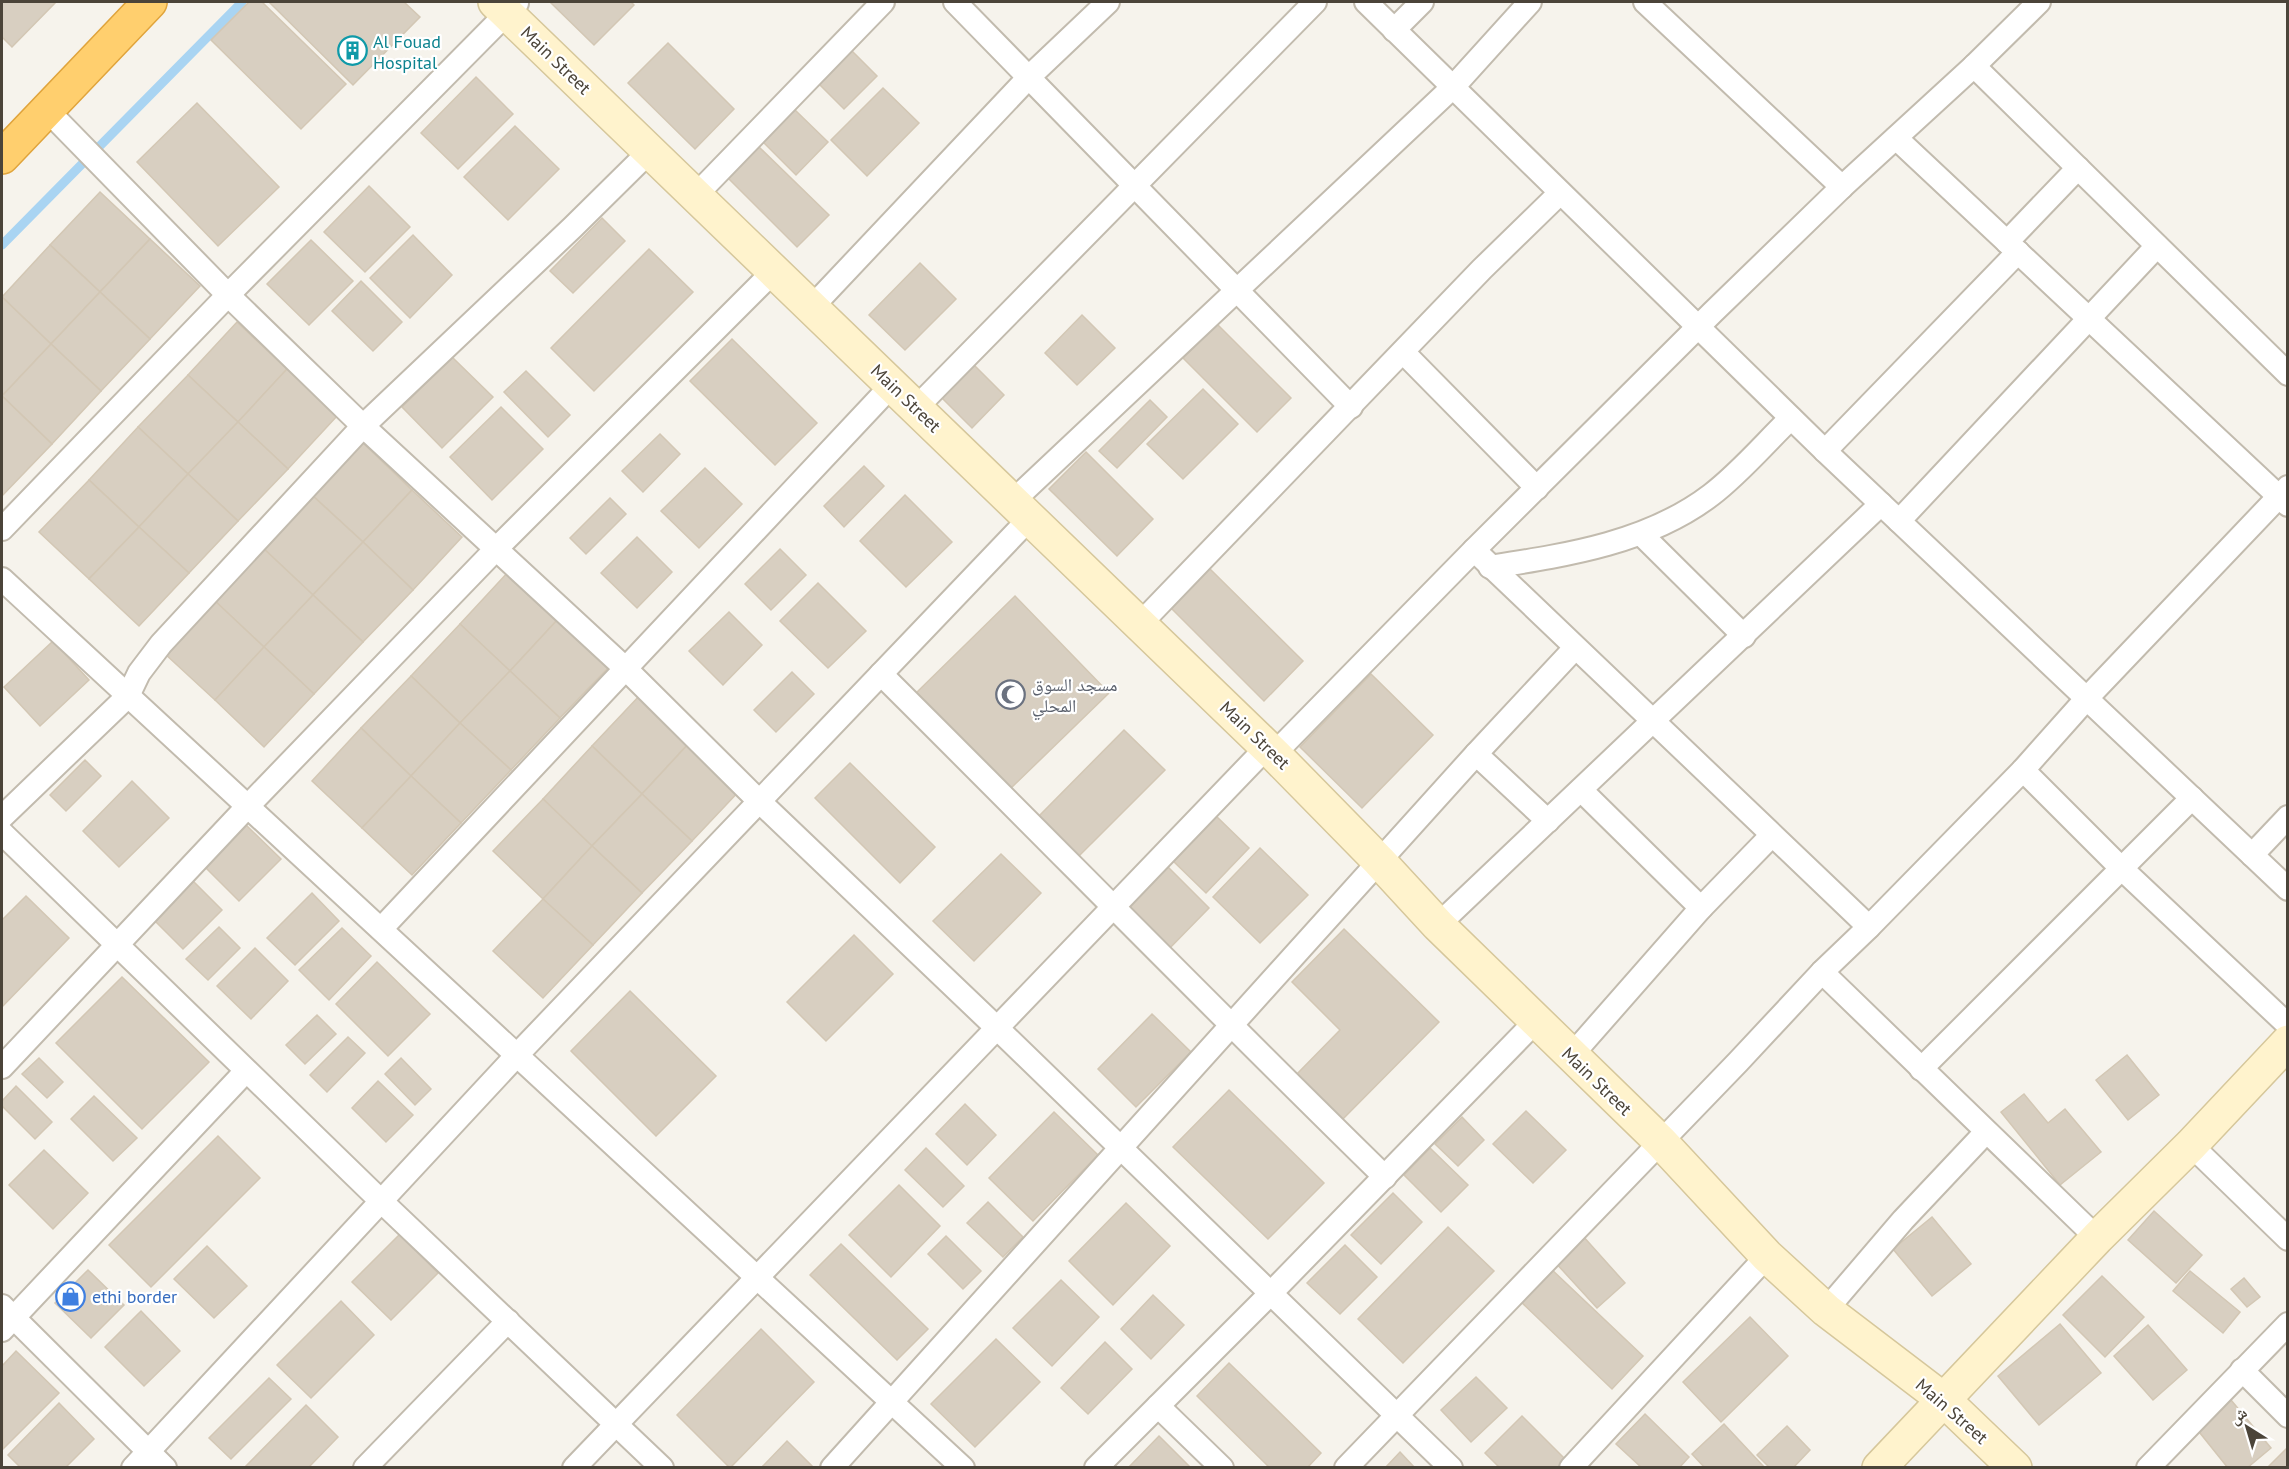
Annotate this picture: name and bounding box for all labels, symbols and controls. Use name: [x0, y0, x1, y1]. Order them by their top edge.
street label: Main Street: [516, 21, 596, 99]
place label: Al Fouad Hospital: [373, 30, 441, 74]
building icon: Al Fouad Hospital: [336, 35, 368, 67]
street label: Main Street: [866, 359, 946, 437]
place label: مسجد السوق المحلي: [1032, 673, 1118, 720]
mosque icon: مسجد السوق المحلي: [995, 678, 1027, 710]
street label: Main Street: [1215, 696, 1295, 774]
street label: Main Street: [1557, 1042, 1637, 1120]
shop icon: ethi border: [55, 1280, 87, 1312]
place label: ethi border: [92, 1285, 177, 1308]
street label: Main Street: [1911, 1373, 1993, 1449]
north arrow: [2217, 1397, 2277, 1457]
text: ش: [2225, 1402, 2251, 1428]

